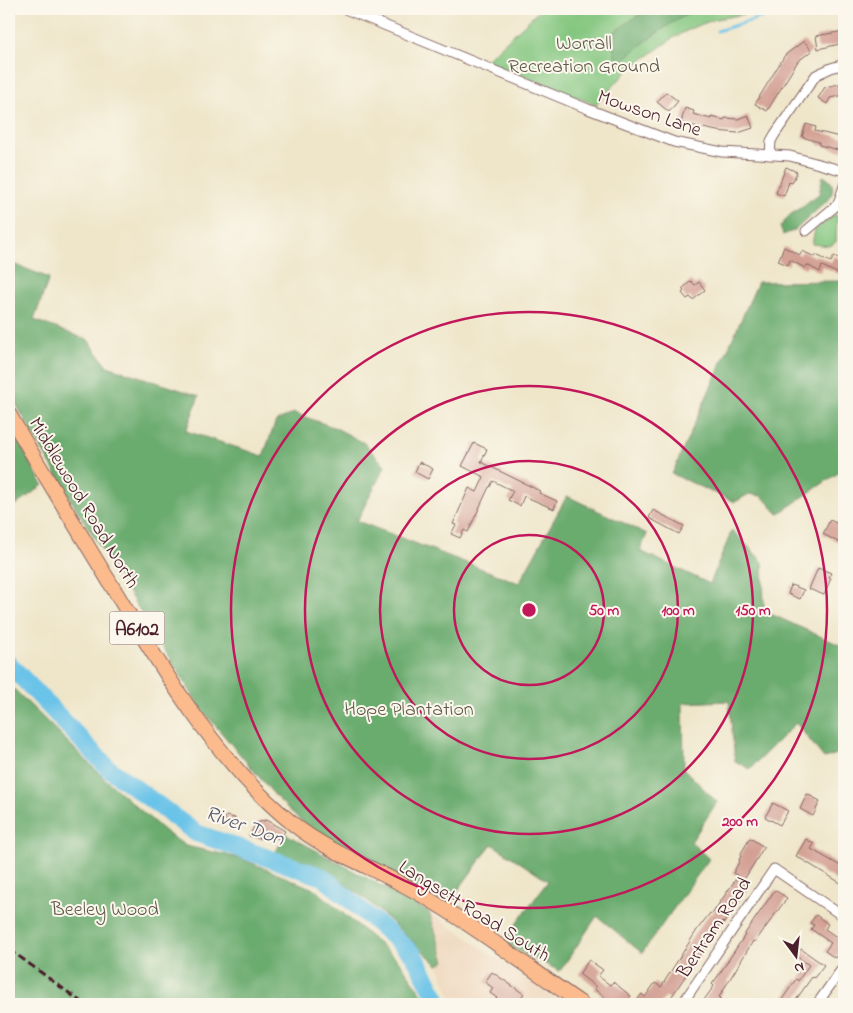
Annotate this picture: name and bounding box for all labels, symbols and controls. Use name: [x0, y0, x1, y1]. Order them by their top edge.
park label: Worrall Recreation Ground: [508, 30, 660, 82]
street label: Mowson Lane: [593, 83, 705, 146]
street label: Middlewood Road North: [20, 412, 146, 594]
text: 50 m: [589, 600, 620, 622]
text: 100 m: [661, 600, 695, 622]
text: 150 m: [735, 600, 771, 622]
centre of rings: [520, 601, 538, 619]
road number: A6102: [110, 612, 164, 644]
park label: Hope Plantation: [344, 696, 474, 725]
water label: River Don: [201, 799, 289, 855]
text: 200 m: [721, 811, 758, 833]
street label: Langsett Road South: [392, 854, 555, 971]
street label: Bertram Road: [670, 872, 760, 986]
park label: Beeley Wood: [50, 896, 159, 925]
north arrow: [770, 930, 820, 980]
text: N: [792, 956, 806, 978]

